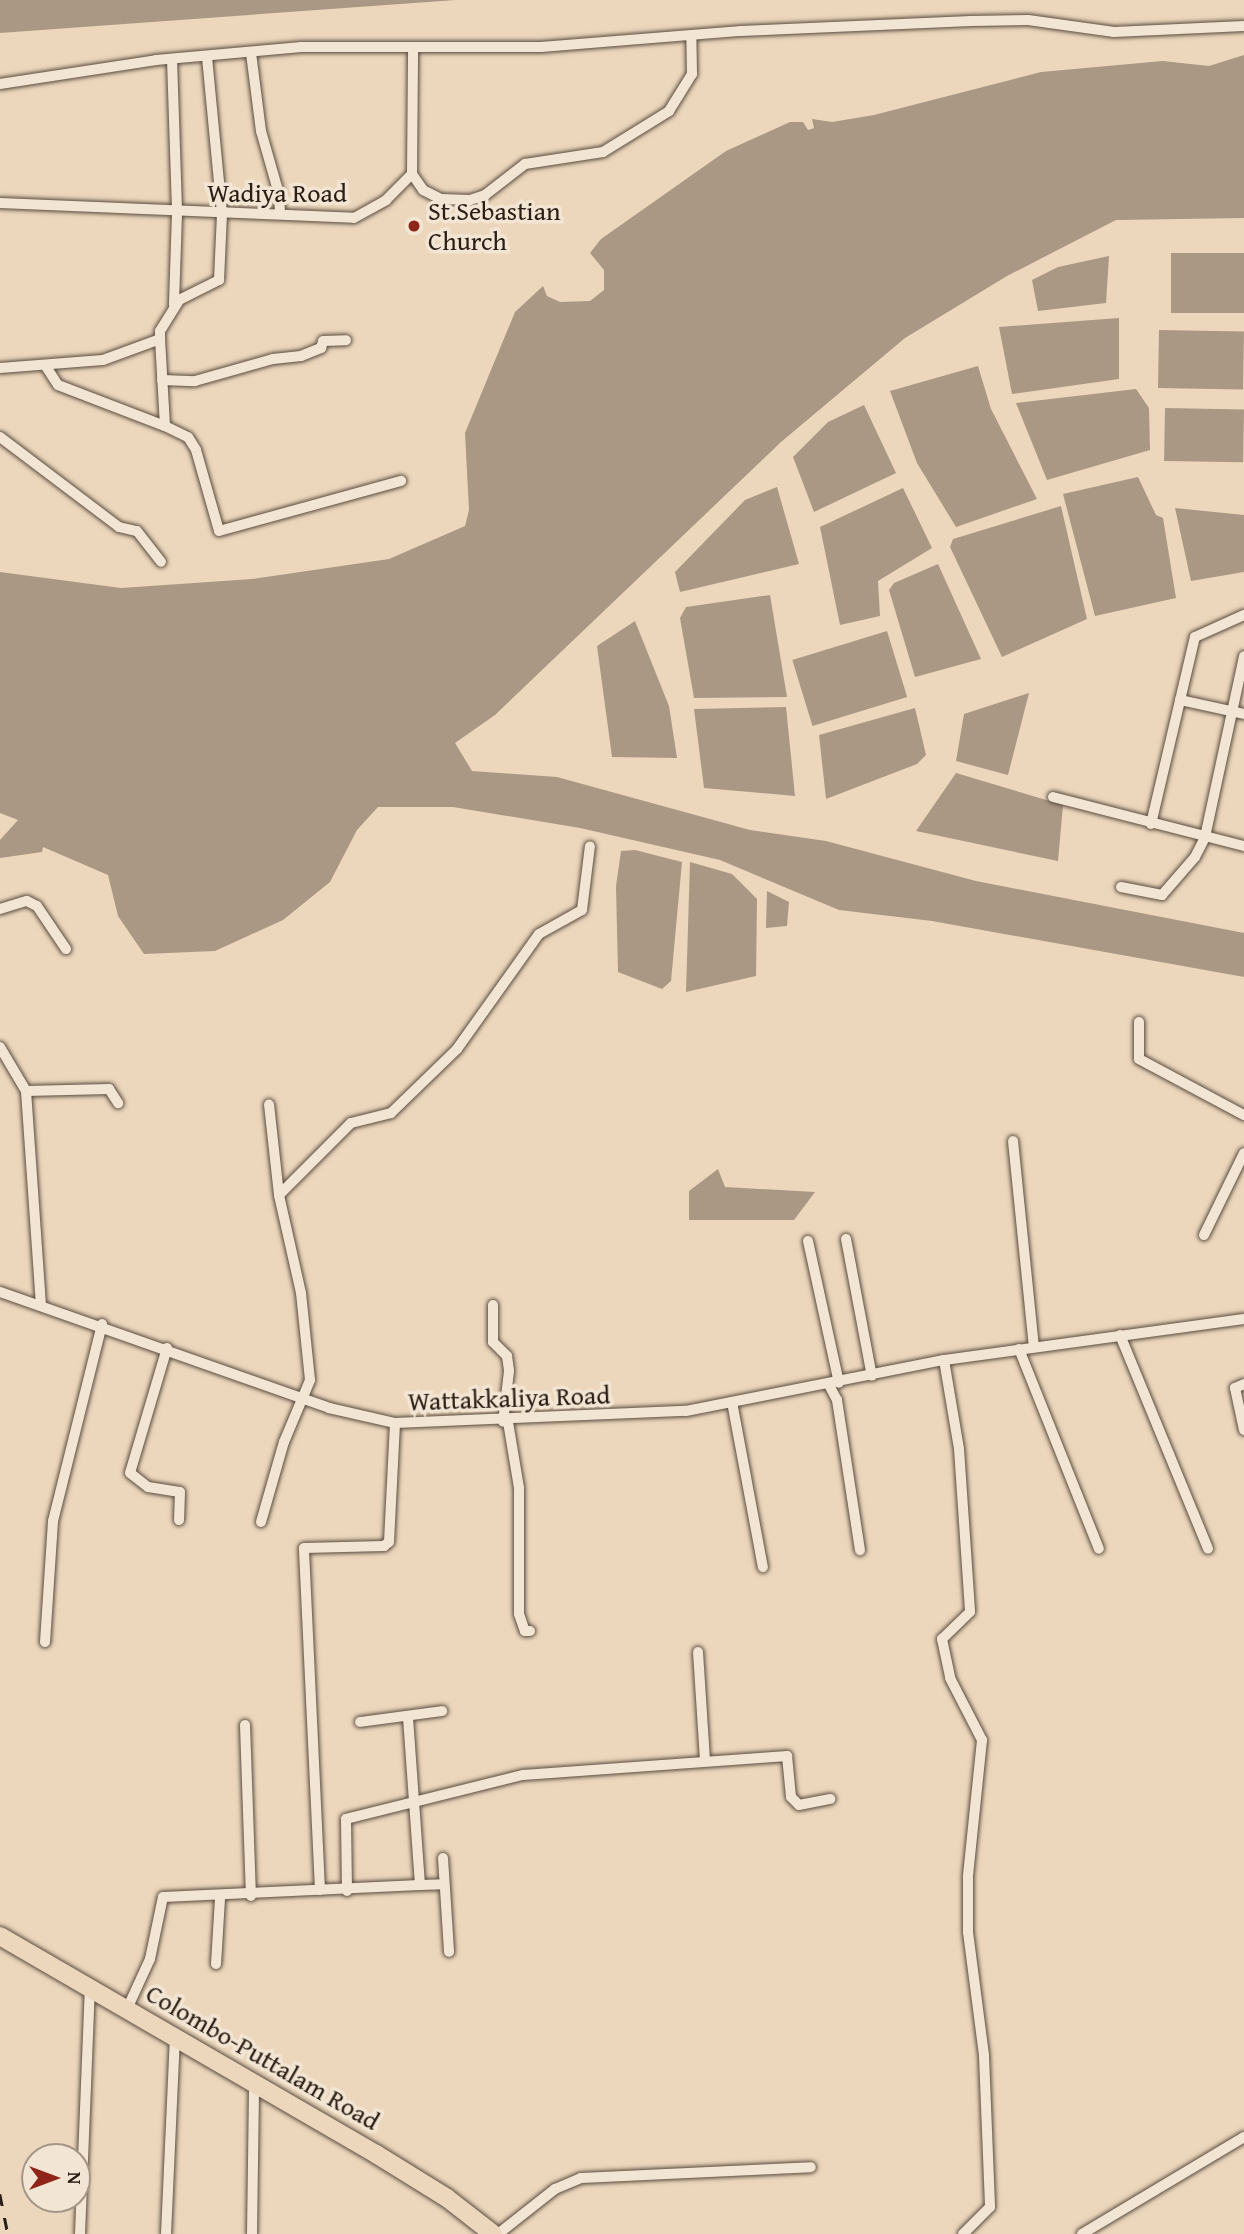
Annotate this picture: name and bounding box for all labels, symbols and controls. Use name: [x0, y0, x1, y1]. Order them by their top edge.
street label: Wadiya Road: [207, 177, 347, 209]
place label: St.Sebastian Church: [428, 195, 561, 256]
marker: St.Sebastian Church: [406, 218, 422, 234]
street label: Wattakkaliya Road: [407, 1379, 611, 1417]
street label: Colombo-Puttalam Road: [141, 1977, 385, 2137]
north arrow: [21, 2143, 91, 2213]
text: N: [61, 2172, 89, 2184]

